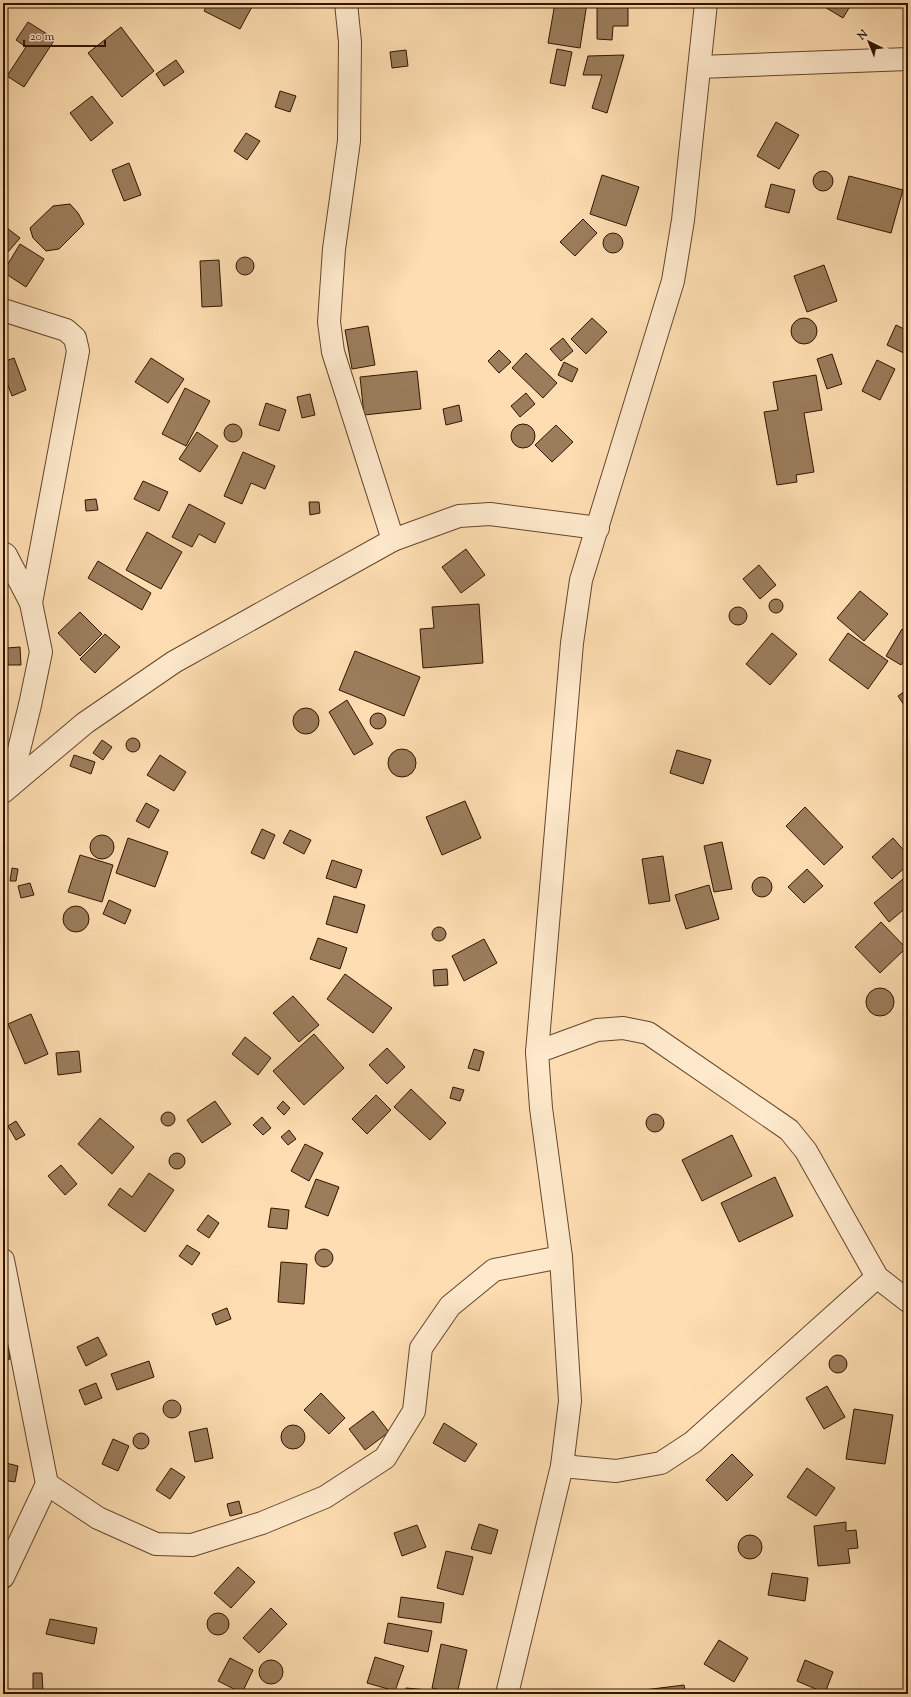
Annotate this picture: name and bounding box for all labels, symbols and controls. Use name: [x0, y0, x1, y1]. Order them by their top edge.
scale bar: [24, 22, 105, 48]
north arrow: [849, 22, 889, 62]
text: N: [853, 26, 872, 45]
text: 20 m: [30, 28, 55, 46]

